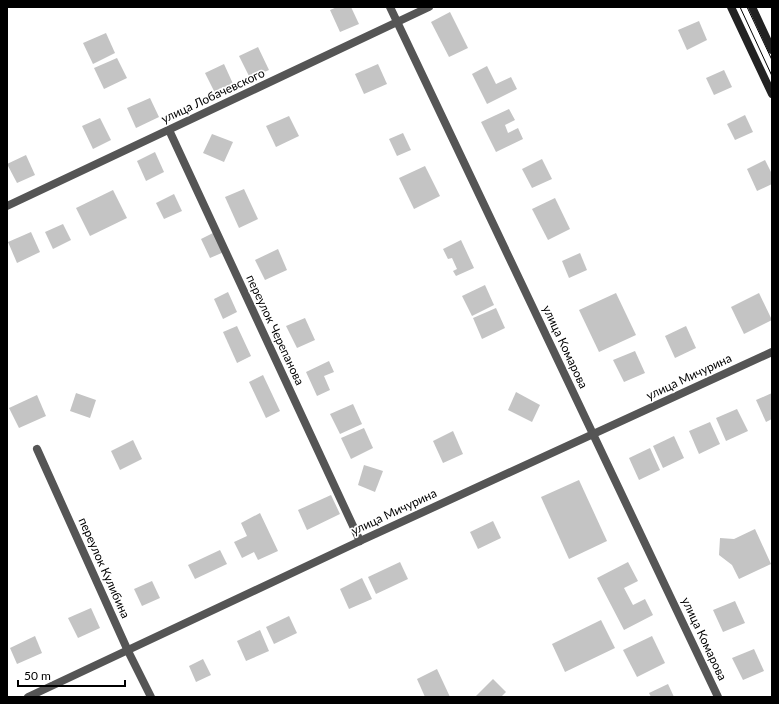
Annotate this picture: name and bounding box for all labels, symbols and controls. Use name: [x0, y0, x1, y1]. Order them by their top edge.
street label: улица Лобачевского: [159, 65, 267, 126]
street label: переулок Черепанова: [243, 272, 308, 387]
street label: улица Комарова: [540, 303, 591, 391]
street label: улица Мичурина: [644, 350, 734, 403]
street label: улица Мичурина: [349, 485, 439, 538]
street label: переулок Кулибина: [76, 515, 133, 620]
street label: улица Комарова: [679, 595, 730, 683]
scale bar: [18, 662, 125, 688]
text: 50 m: [24, 668, 51, 683]

